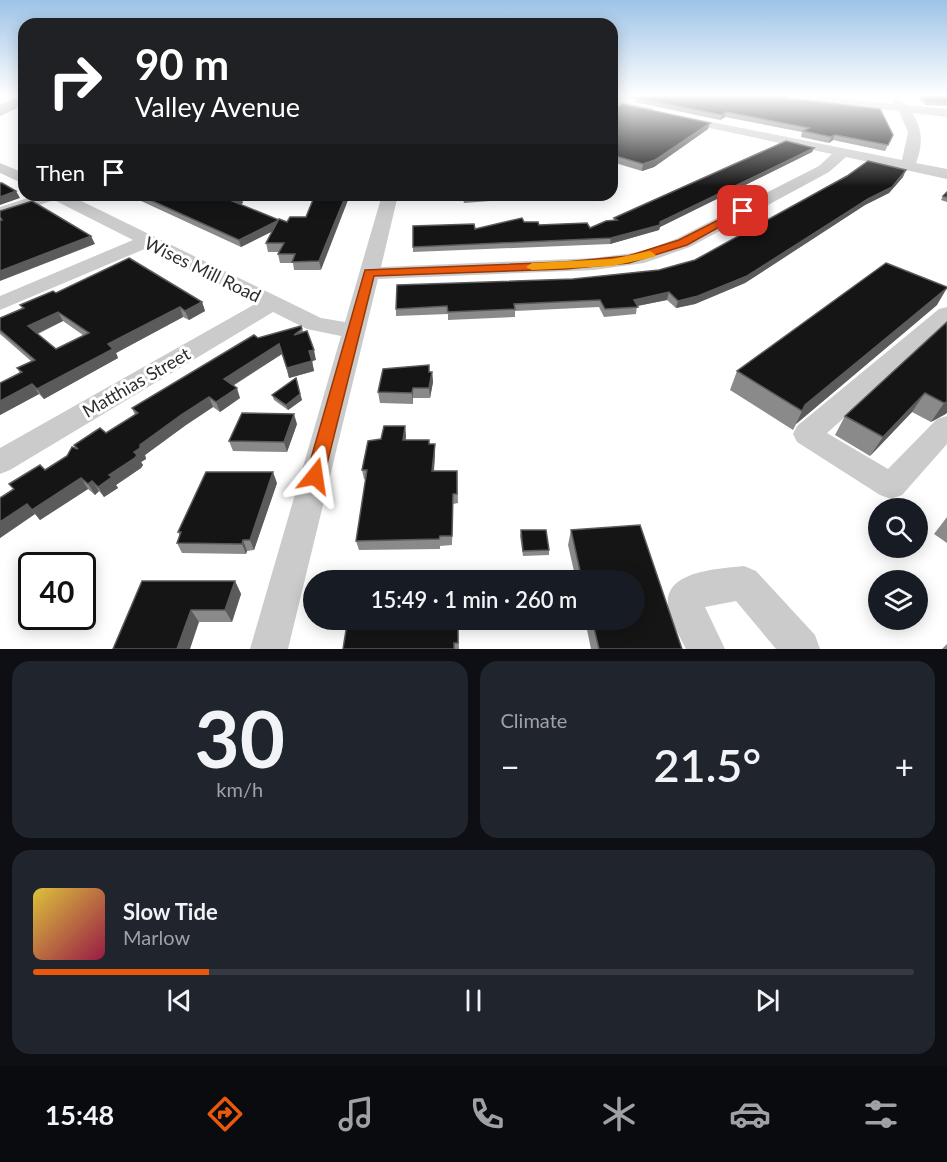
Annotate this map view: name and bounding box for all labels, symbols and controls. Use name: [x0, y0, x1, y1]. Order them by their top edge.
text: 90 m: [135, 39, 229, 89]
icon: right: [36, 42, 114, 120]
text: Valley Avenue: [135, 90, 300, 123]
icon: arrive: [97, 156, 130, 189]
text: Then: [36, 159, 85, 186]
pin: [717, 185, 768, 236]
icon: arrive: [726, 194, 759, 227]
street label: Wises Mill Road: [141, 231, 265, 307]
street label: Matthias Street: [78, 342, 194, 422]
position arrow: [283, 444, 347, 508]
map controls: [868, 498, 928, 630]
button: search: [868, 498, 928, 558]
speed limit sign: 40: [18, 552, 96, 630]
button: layers: [868, 570, 928, 630]
text: 15:49 · 1 min · 260 m: [371, 586, 577, 613]
text: 30: [195, 691, 285, 785]
text: Climate: [501, 708, 567, 732]
text: 21.5°: [653, 738, 761, 792]
text: −: [501, 746, 520, 786]
text: +: [895, 746, 914, 786]
text: km/h: [216, 777, 263, 801]
text: Slow Tide: [123, 898, 218, 925]
text: Marlow: [123, 925, 190, 949]
icon: previous: [163, 984, 196, 1017]
icon: pause: [457, 984, 490, 1017]
icon: next: [751, 984, 784, 1017]
icon: directions: [204, 1093, 246, 1135]
icon: music: [335, 1093, 377, 1135]
icon: phone: [466, 1093, 508, 1135]
icon: climate: [598, 1093, 640, 1135]
icon: car: [729, 1093, 771, 1135]
icon: filters: [860, 1093, 902, 1135]
text: 15:48: [45, 1098, 114, 1131]

